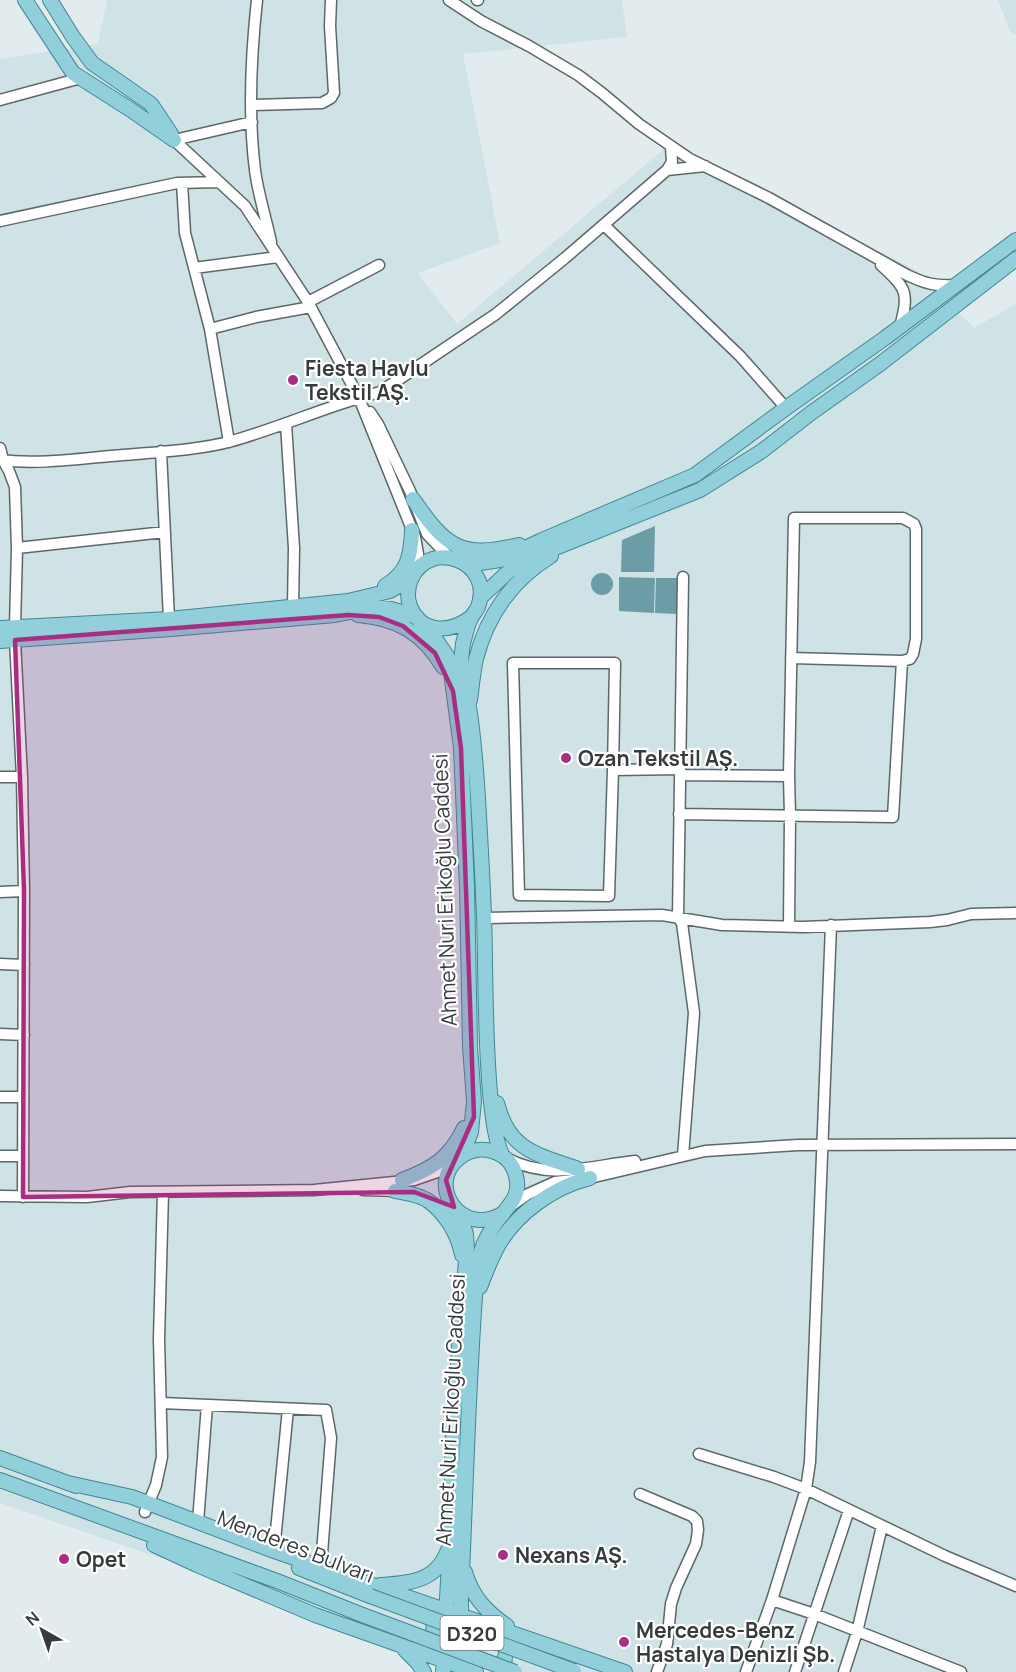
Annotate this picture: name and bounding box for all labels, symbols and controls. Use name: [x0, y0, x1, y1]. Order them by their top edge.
place label: Fiesta Havlu Tekstil AŞ.: [305, 354, 429, 406]
marker: Fiesta Havlu Tekstil AŞ.: [286, 373, 300, 387]
place label: Ozan Tekstil AŞ.: [578, 744, 738, 772]
marker: Ozan Tekstil AŞ.: [559, 751, 573, 765]
street label: Ahmet Nuri Erikoğlu Caddesi: [425, 753, 463, 1027]
street label: Ahmet Nuri Erikoğlu Caddesi: [429, 1273, 471, 1547]
street label: Menderes Bulvarı: [213, 1503, 379, 1589]
place label: Nexans AŞ.: [515, 1541, 628, 1569]
place label: Opet: [76, 1545, 126, 1573]
marker: Nexans AŞ.: [496, 1548, 510, 1562]
marker: Opet: [57, 1552, 71, 1566]
north arrow: [12, 1600, 72, 1660]
text: N: [21, 1606, 44, 1631]
road number: D320: [440, 1616, 504, 1650]
place label: Mercedes-Benz Hastalya Denizli Şb.: [636, 1616, 835, 1668]
marker: Mercedes-Benz Hastalya Denizli Şb.: [617, 1635, 631, 1649]

